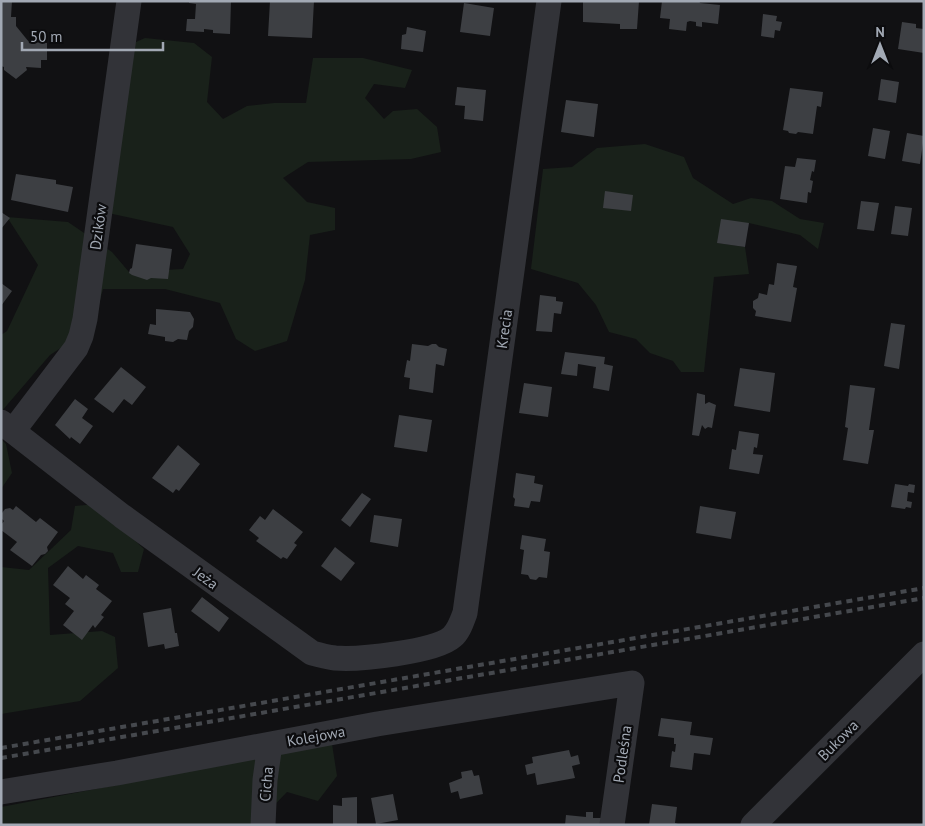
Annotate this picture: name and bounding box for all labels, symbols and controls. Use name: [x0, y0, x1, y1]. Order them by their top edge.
scale bar: [22, 20, 164, 52]
north arrow: [855, 20, 905, 70]
text: N: [875, 23, 885, 41]
text: 50 m: [30, 27, 63, 46]
street label: Dzików: [85, 203, 111, 251]
street label: Krecia: [492, 308, 516, 350]
street label: Jeża: [189, 562, 222, 593]
street label: Bukowa: [814, 716, 862, 764]
street label: Kolejowa: [285, 722, 347, 750]
street label: Podleśna: [609, 724, 635, 784]
street label: Cicha: [255, 766, 277, 802]

